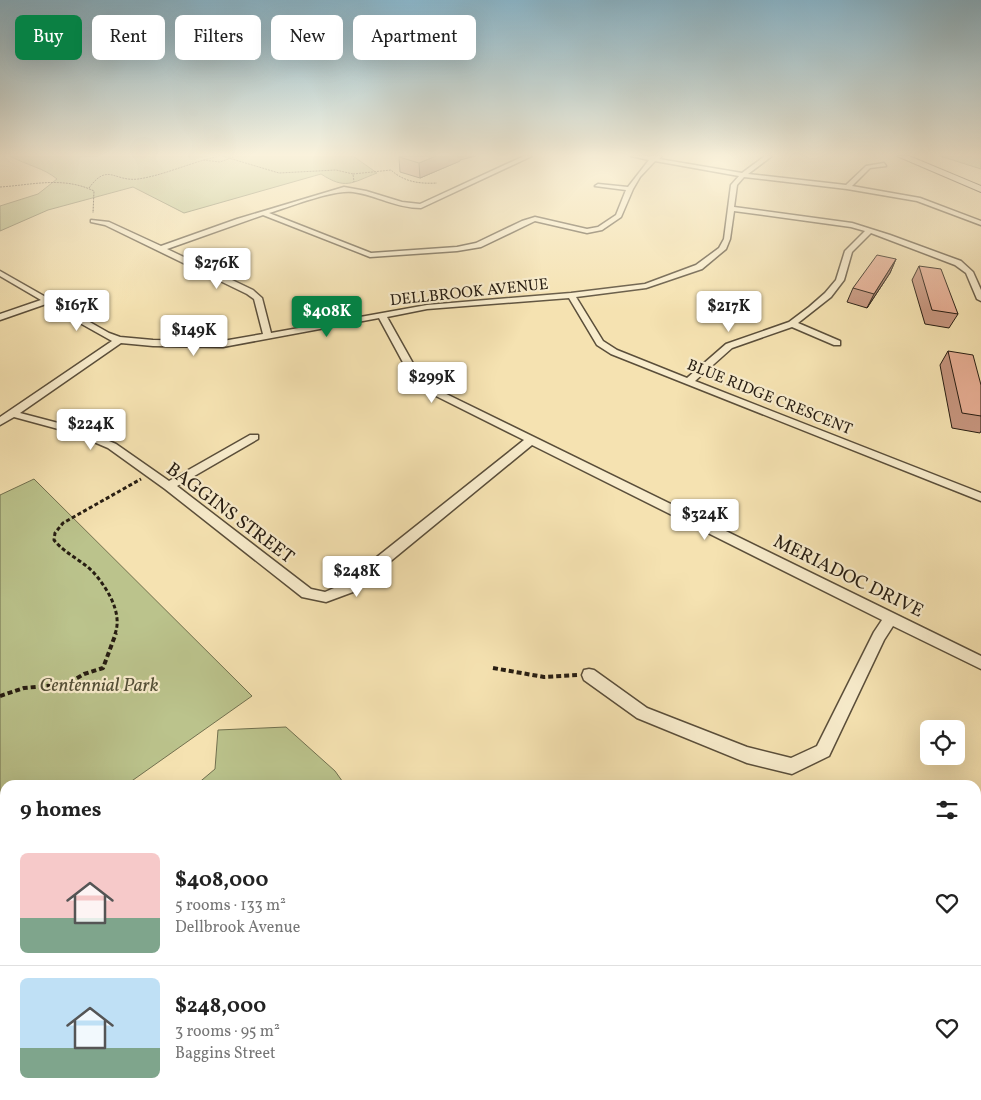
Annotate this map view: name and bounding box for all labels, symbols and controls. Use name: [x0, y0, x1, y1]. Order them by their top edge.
chip: Buy: [15, 15, 82, 60]
chip: Rent: [92, 15, 165, 60]
chip: Filters: [175, 15, 261, 60]
chip: New: [271, 15, 343, 60]
chip: Apartment: [353, 15, 476, 60]
pin: $276K: [182, 248, 252, 290]
text: $276K: [195, 253, 239, 275]
street label: DELLBROOK AVENUE: [389, 274, 550, 312]
pin: $167K: [42, 290, 112, 332]
pin: $217K: [694, 290, 764, 333]
text: $167K: [55, 295, 99, 317]
pin: $408K: [292, 296, 362, 338]
text: $217K: [708, 296, 750, 318]
text: $408K: [303, 301, 351, 323]
pin: $149K: [159, 314, 229, 357]
text: $149K: [171, 320, 217, 342]
street label: BLUE RIDGE CRESCENT: [683, 355, 855, 441]
pin: $299K: [397, 362, 467, 404]
text: $299K: [409, 367, 455, 389]
pin: $224K: [56, 408, 126, 451]
text: $224K: [68, 414, 114, 436]
street label: BAGGINS STREET: [160, 457, 299, 570]
pin: $324K: [670, 498, 740, 541]
text: $324K: [682, 504, 728, 526]
street label: MERIADOC DRIVE: [769, 529, 928, 624]
pin: $248K: [322, 556, 392, 598]
text: $248K: [334, 561, 380, 583]
park label: Centennial Park: [39, 673, 159, 699]
map controls: [920, 720, 965, 765]
button: locate: [920, 720, 965, 765]
text: 9 homes: [20, 796, 101, 825]
icon: filters: [933, 796, 961, 824]
text: $408,000: [175, 866, 268, 895]
icon: home: [60, 873, 120, 933]
icon: heart: [933, 889, 961, 917]
text: 5 rooms · 133 m²: [175, 895, 286, 917]
text: Dellbrook Avenue: [175, 917, 300, 939]
text: $248,000: [175, 992, 266, 1021]
icon: home: [60, 998, 120, 1058]
icon: heart: [933, 1014, 961, 1042]
text: 3 rooms · 95 m²: [175, 1021, 280, 1043]
text: Baggins Street: [175, 1043, 276, 1065]

